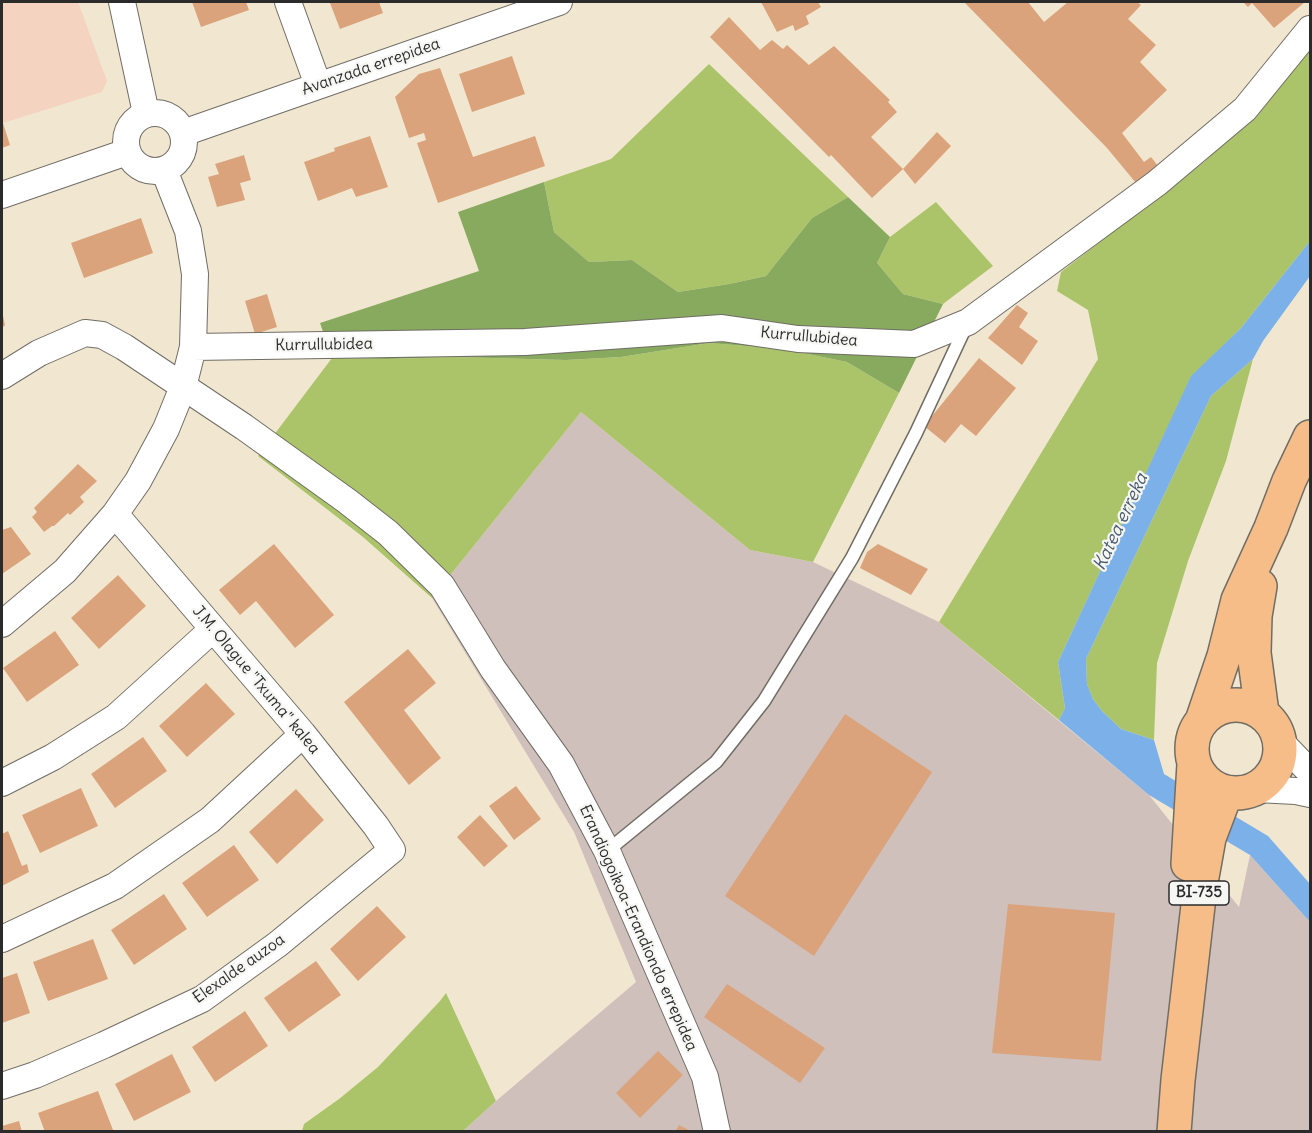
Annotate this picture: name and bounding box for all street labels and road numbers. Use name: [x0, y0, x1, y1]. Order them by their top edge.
street label: Avanzada errepidea: [299, 34, 443, 100]
street label: Kurrullubidea: [760, 323, 858, 351]
street label: Kurrullubidea: [275, 335, 373, 355]
street label: J.M. Olague "Txuma" kalea: [188, 602, 324, 758]
street label: Erandiogoikoa-Erandiondo errepidea: [575, 802, 701, 1054]
road number: BI-735: [1169, 881, 1229, 905]
street label: Elexalde auzoa: [189, 930, 289, 1008]

